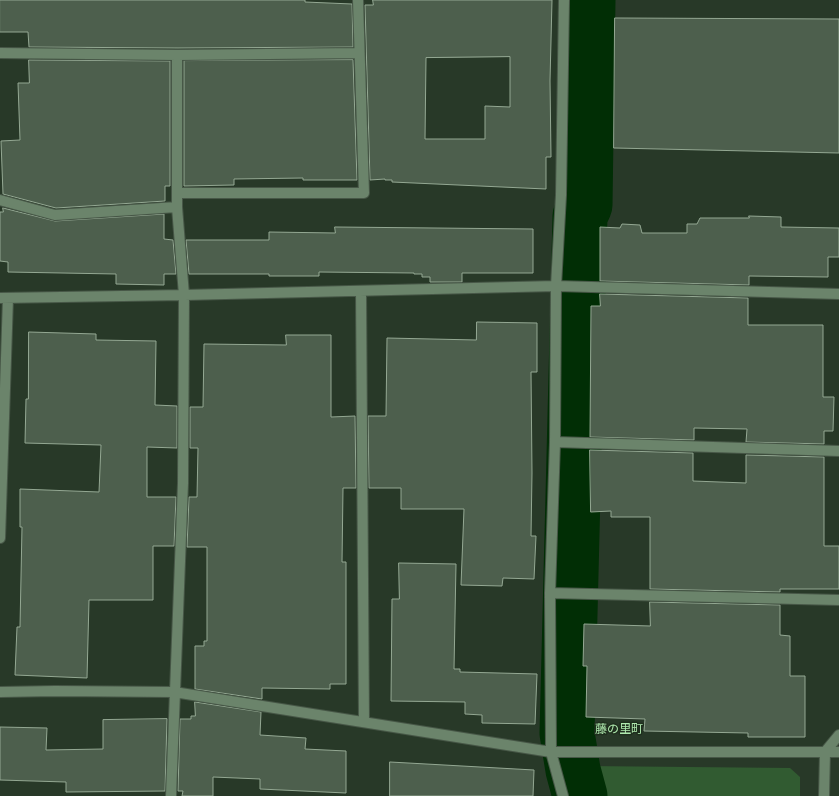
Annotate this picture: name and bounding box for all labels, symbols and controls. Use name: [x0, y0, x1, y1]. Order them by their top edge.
district label: 藤の里町: [595, 722, 643, 736]

